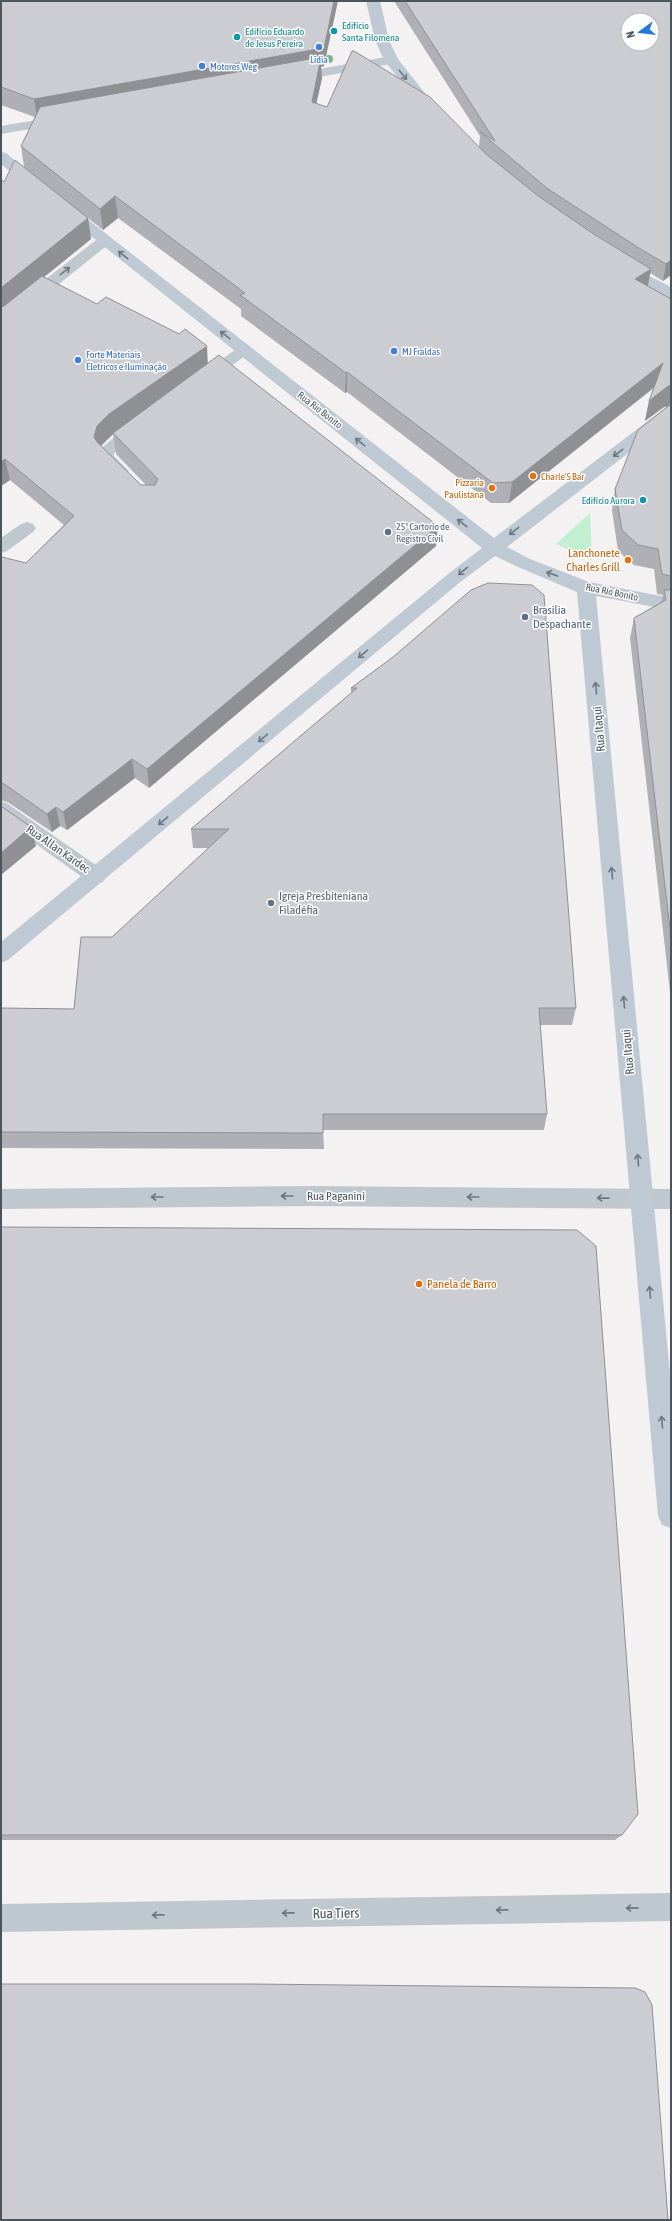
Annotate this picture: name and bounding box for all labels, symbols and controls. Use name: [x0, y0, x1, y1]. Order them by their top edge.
north arrow: [620, 12, 660, 52]
place label: Edifício Santa Filomena: [342, 20, 400, 43]
place label: Edifício Eduardo de Jesus Pereira: [245, 26, 305, 49]
marker: Edifício Santa Filomena: [329, 26, 339, 36]
text: N: [624, 30, 637, 39]
marker: Edifício Eduardo de Jesus Pereira: [232, 32, 242, 42]
marker: Lidia: [314, 42, 324, 52]
place label: Lidia: [310, 54, 328, 65]
marker: Motores Weg: [197, 61, 207, 71]
place label: Motores Weg: [210, 61, 258, 72]
one-way arrow: [398, 69, 407, 80]
one-way arrow: [118, 250, 129, 259]
one-way arrow: [59, 267, 70, 276]
one-way arrow: [220, 331, 231, 340]
marker: MJ Fraldas: [389, 346, 399, 356]
place label: MJ Fraldas: [402, 346, 440, 357]
place label: Forte Materiais Eletricos e Iluminação: [86, 349, 167, 372]
marker: Forte Materiais Eletricos e Iluminação: [73, 355, 83, 365]
street label: Rua Rio Bonito: [296, 389, 345, 431]
one-way arrow: [355, 438, 366, 446]
one-way arrow: [612, 448, 623, 457]
marker: Charle'S Bar: [528, 471, 538, 481]
place label: Charle'S Bar: [541, 471, 585, 482]
place label: Pizzaria Paulistana: [444, 477, 484, 500]
marker: Pizzaria Paulistana: [487, 483, 497, 493]
place label: Edifício Aurora: [582, 495, 635, 506]
marker: Edifício Aurora: [638, 495, 648, 505]
one-way arrow: [457, 518, 468, 527]
place label: 25º Cartorio de Registro Civil: [396, 521, 450, 544]
one-way arrow: [508, 526, 519, 535]
marker: 25º Cartorio de Registro Civil: [383, 527, 393, 537]
place label: Lanchonete Charles Grill: [566, 546, 621, 574]
marker: Lanchonete Charles Grill: [623, 555, 633, 565]
one-way arrow: [457, 567, 468, 576]
one-way arrow: [546, 570, 559, 577]
street label: Rua Rio Bonito: [585, 581, 639, 603]
place label: Brasilia Despachante: [533, 603, 591, 631]
marker: Brasilia Despachante: [520, 612, 530, 622]
one-way arrow: [357, 650, 368, 659]
one-way arrow: [592, 682, 599, 695]
street label: Rua Itaqui: [590, 706, 608, 752]
one-way arrow: [257, 733, 268, 742]
one-way arrow: [157, 816, 168, 825]
street label: Rua Allan Kardec: [23, 822, 93, 876]
one-way arrow: [609, 867, 616, 880]
place label: Igreja Presbiteniana Filadéfia: [279, 889, 368, 917]
marker: Igreja Presbiteniana Filadéfia: [266, 898, 276, 908]
one-way arrow: [620, 996, 627, 1009]
street label: Rua Itaqui: [619, 1029, 637, 1075]
one-way arrow: [634, 1154, 642, 1167]
street label: Rua Paganini: [307, 1189, 365, 1203]
one-way arrow: [281, 1192, 294, 1200]
one-way arrow: [151, 1193, 164, 1201]
one-way arrow: [467, 1193, 480, 1201]
one-way arrow: [597, 1194, 610, 1202]
place label: Panela de Barro: [427, 1277, 497, 1291]
marker: Panela de Barro: [414, 1279, 424, 1289]
one-way arrow: [647, 1286, 654, 1299]
one-way arrow: [659, 1416, 666, 1429]
one-way arrow: [626, 1904, 639, 1912]
street label: Rua Tiers: [313, 1905, 360, 1921]
one-way arrow: [496, 1906, 509, 1914]
one-way arrow: [282, 1909, 295, 1917]
one-way arrow: [152, 1911, 165, 1919]

